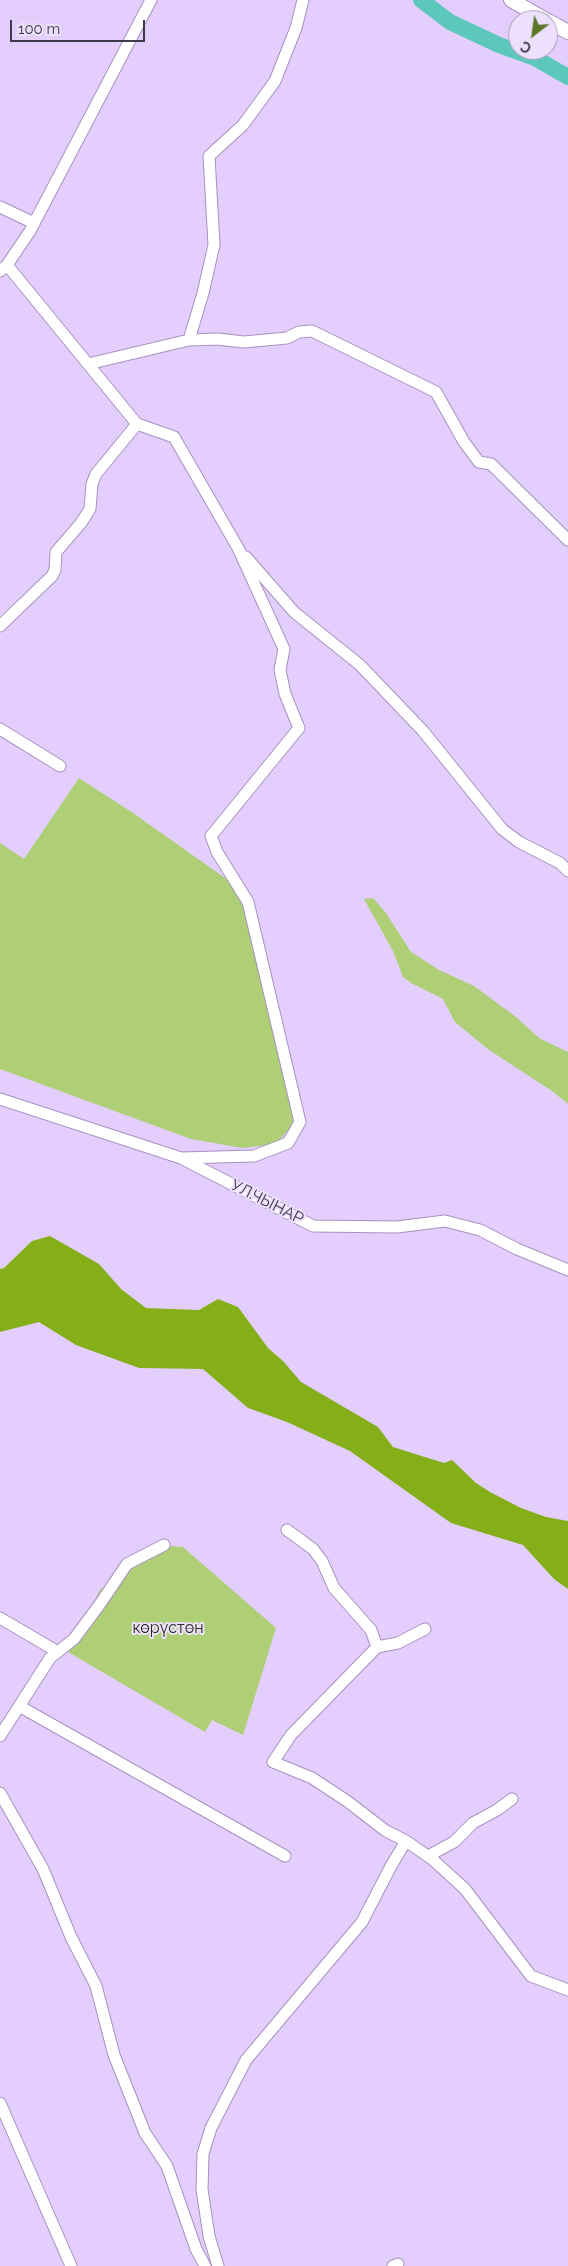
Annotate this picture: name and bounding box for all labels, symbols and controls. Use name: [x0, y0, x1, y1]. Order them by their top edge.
scale bar: [12, 10, 148, 42]
north arrow: [508, 10, 558, 60]
text: 100 m: [18, 20, 60, 38]
text: С: [518, 38, 534, 56]
street label: УЛ.ЧЫНАР: [227, 1175, 307, 1229]
park label: көрүстөн: [132, 1618, 204, 1638]

